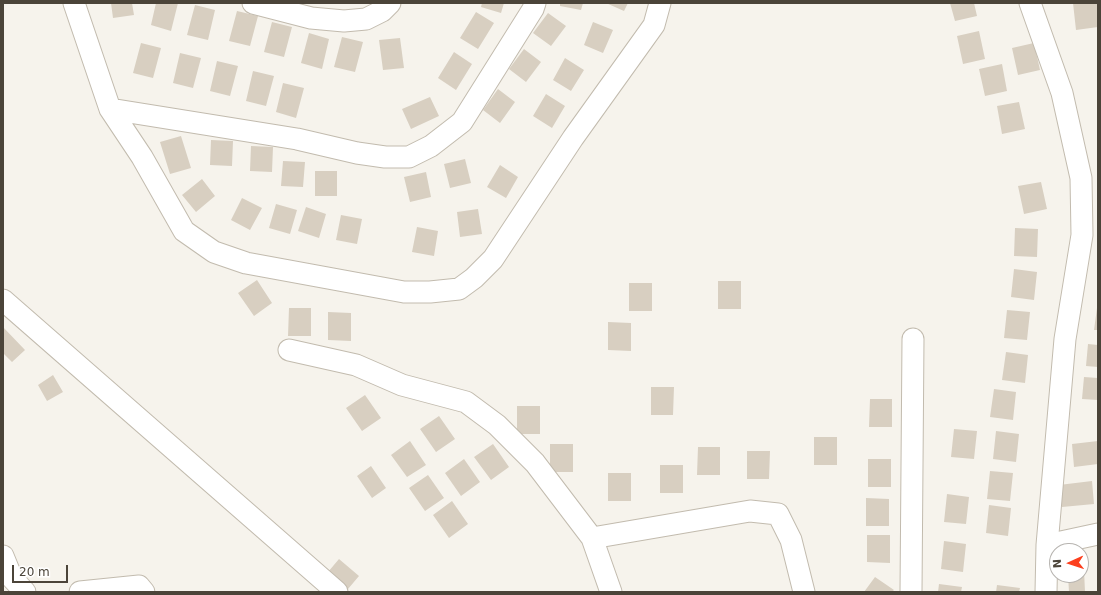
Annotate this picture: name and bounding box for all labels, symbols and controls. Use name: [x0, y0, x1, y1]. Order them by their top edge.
north arrow: [1049, 543, 1089, 583]
scale bar: [14, 557, 70, 583]
text: N: [1051, 559, 1064, 569]
text: 20 m: [19, 565, 50, 579]

